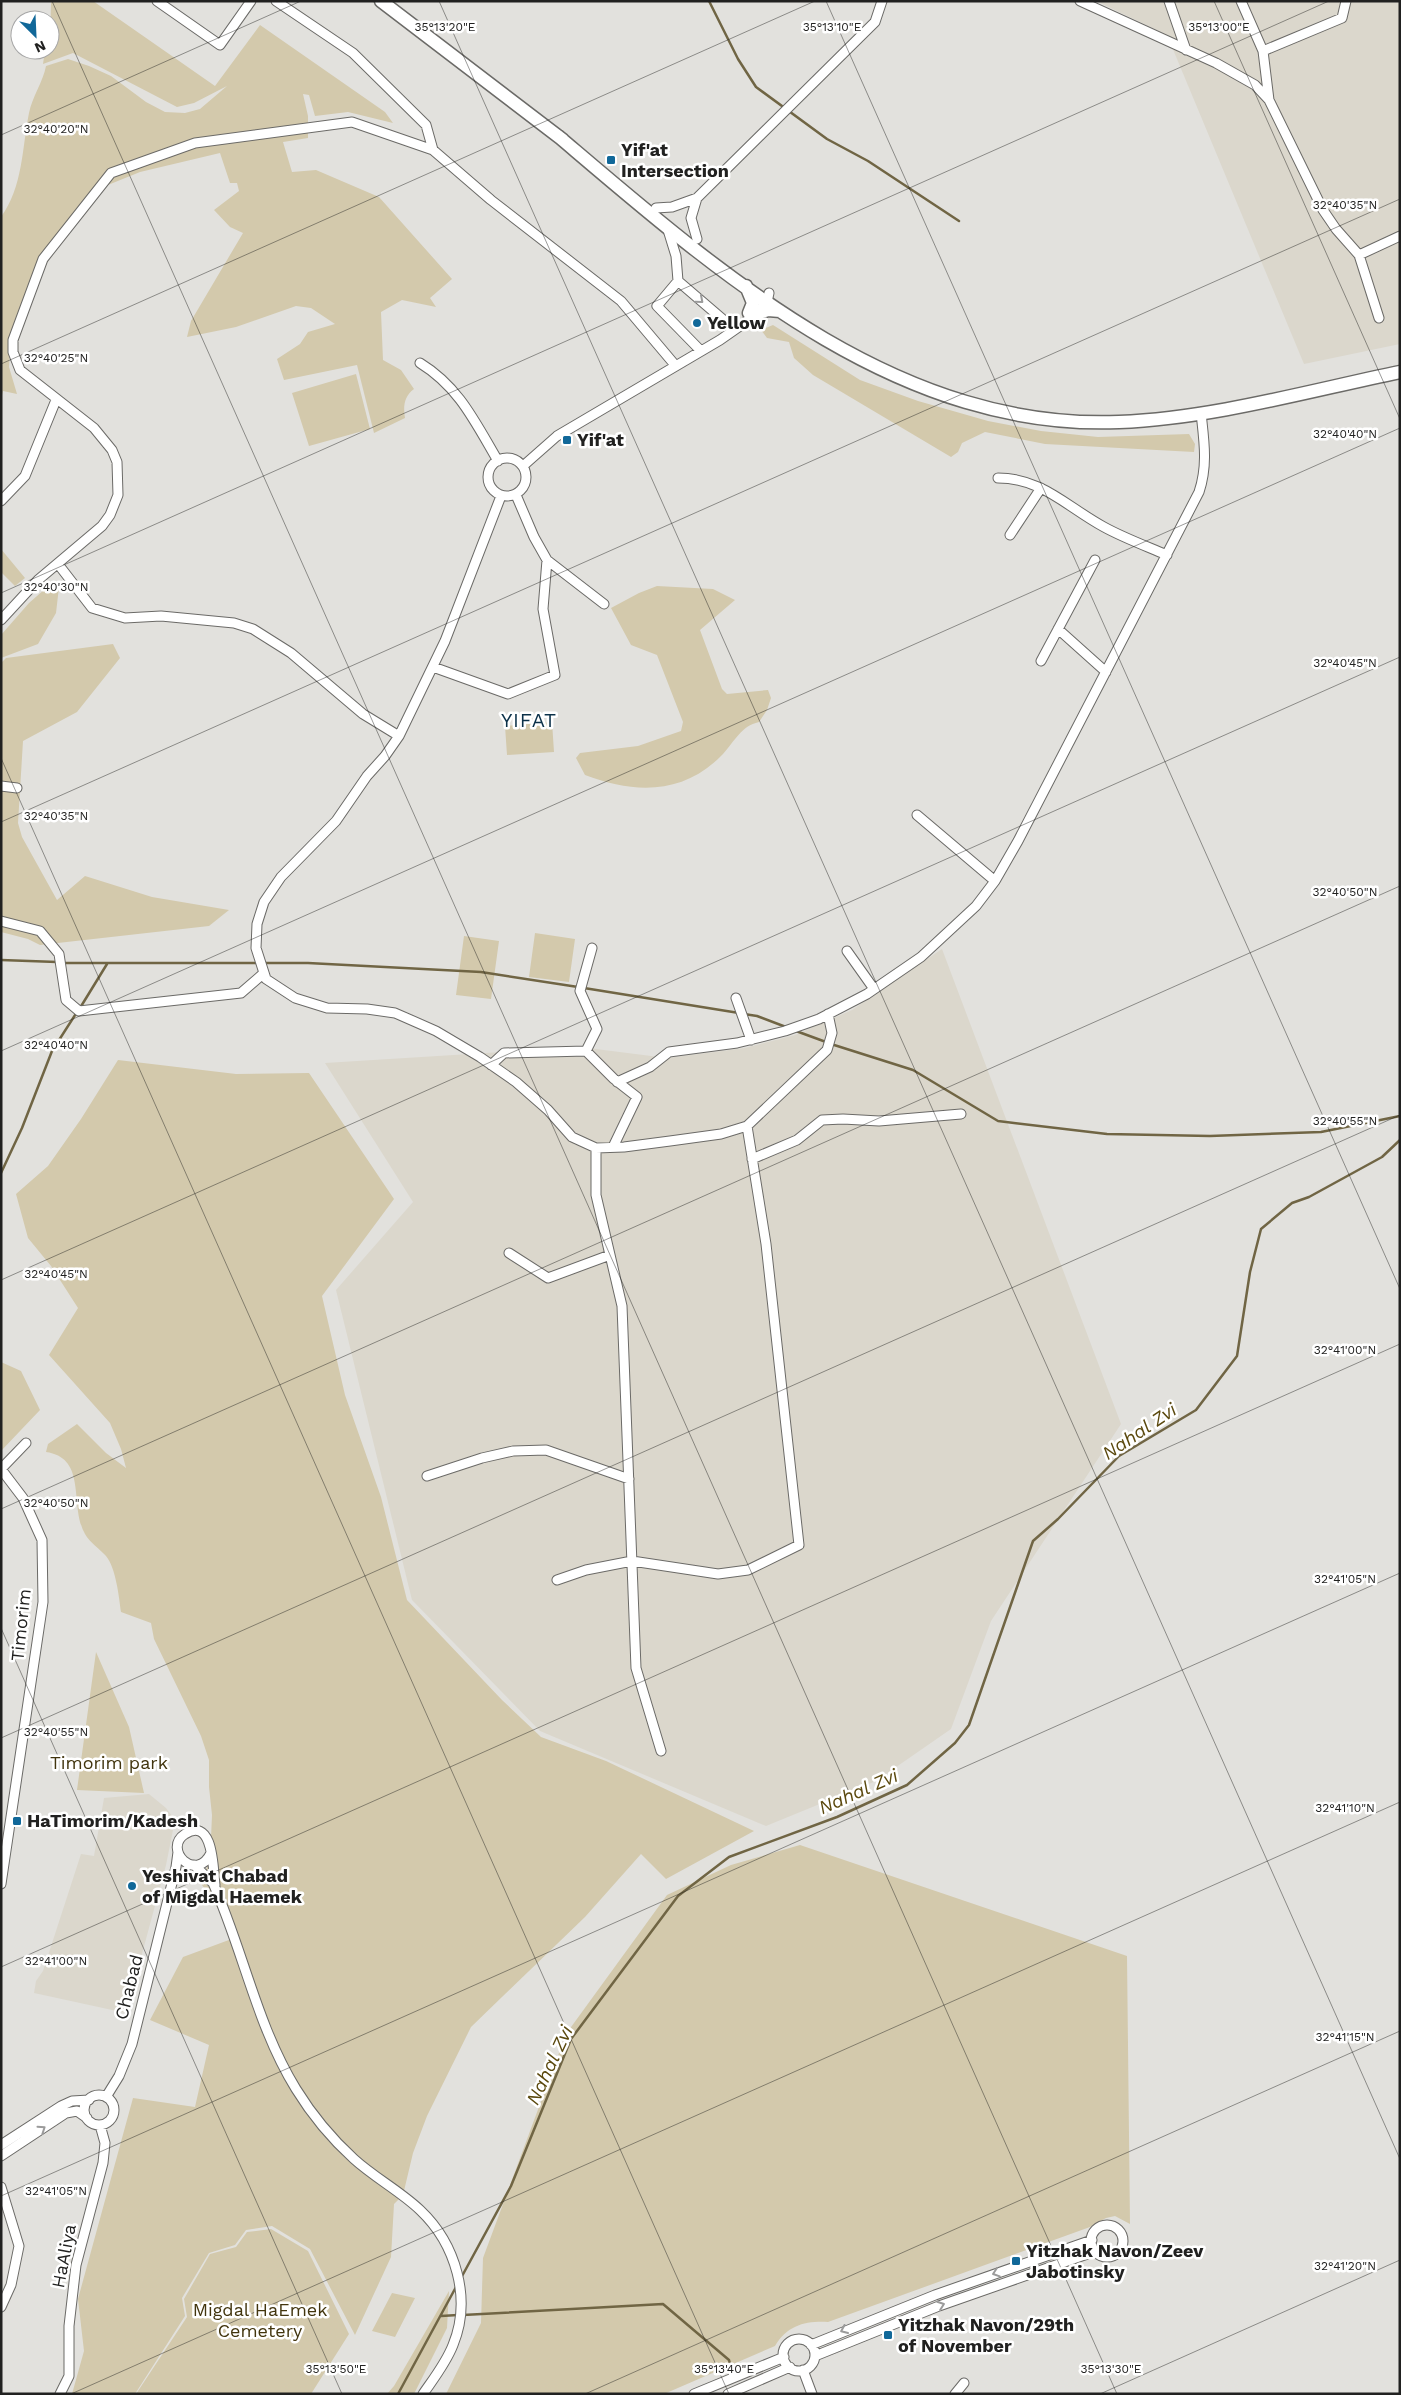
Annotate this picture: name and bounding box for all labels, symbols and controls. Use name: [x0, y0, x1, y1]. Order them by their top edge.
north arrow: [10, 10, 60, 60]
text: 35°13'20"E: [415, 20, 476, 34]
text: 35°13'10"E: [803, 20, 862, 34]
text: 35°13'00"E: [1188, 20, 1250, 34]
text: N: [32, 37, 48, 56]
text: 32°40'20"N: [24, 122, 88, 136]
place label: Yif'at Intersection: [621, 139, 729, 181]
marker: Yif'at Intersection: [605, 154, 617, 166]
text: 32°40'35"N: [1313, 198, 1377, 212]
one-way arrow: [694, 294, 703, 302]
place label: Yellow: [707, 312, 767, 333]
marker: Yellow: [691, 317, 703, 329]
text: 32°40'25"N: [24, 351, 88, 365]
text: 32°40'40"N: [1313, 427, 1377, 441]
place label: Yif'at: [577, 429, 624, 450]
marker: Yif'at: [561, 434, 573, 446]
text: 32°40'30"N: [24, 580, 88, 594]
text: 32°40'45"N: [1313, 656, 1377, 670]
district label: YIFAT: [501, 708, 557, 732]
text: 32°40'35"N: [24, 809, 88, 823]
text: 32°40'50"N: [1313, 885, 1377, 899]
text: 32°40'40"N: [24, 1038, 88, 1052]
text: 32°40'55"N: [1313, 1114, 1377, 1128]
text: 32°40'45"N: [24, 1267, 88, 1281]
text: 32°41'00"N: [1314, 1343, 1376, 1357]
water label: Nahal Zvi: [1098, 1398, 1182, 1465]
text: 32°40'50"N: [24, 1496, 88, 1510]
text: 32°41'05"N: [1314, 1572, 1376, 1586]
street label: Timorim: [6, 1588, 35, 1662]
text: 32°40'55"N: [24, 1725, 88, 1739]
park label: Timorim park: [50, 1752, 168, 1773]
water label: Nahal Zvi: [815, 1763, 903, 1819]
text: 32°41'10"N: [1315, 1801, 1375, 1815]
place label: HaTimorim/Kadesh: [27, 1810, 198, 1831]
marker: HaTimorim/Kadesh: [11, 1815, 23, 1827]
place label: Yeshivat Chabad of Migdal Haemek: [142, 1865, 303, 1907]
marker: Yeshivat Chabad of Migdal Haemek: [126, 1880, 138, 1892]
street label: Chabad: [110, 1952, 147, 2022]
text: 32°41'00"N: [25, 1954, 87, 1968]
water label: Nahal Zvi: [521, 2021, 578, 2108]
text: 32°41'15"N: [1315, 2030, 1375, 2044]
one-way arrow: [36, 2126, 46, 2135]
text: 32°41'05"N: [25, 2184, 87, 2198]
street label: HaAliya: [47, 2222, 80, 2290]
place label: Yitzhak Navon/Zeev Jabotinsky: [1026, 2240, 1204, 2282]
marker: Yitzhak Navon/Zeev Jabotinsky: [1010, 2255, 1022, 2267]
text: 32°41'20"N: [1314, 2259, 1376, 2273]
one-way arrow: [992, 2267, 1001, 2277]
park label: Migdal HaEmek Cemetery: [193, 2299, 327, 2341]
one-way arrow: [937, 2301, 945, 2311]
place label: Yitzhak Navon/29th of November: [898, 2314, 1074, 2356]
one-way arrow: [840, 2324, 849, 2335]
marker: Yitzhak Navon/29th of November: [882, 2329, 894, 2341]
text: 35°13'50"E: [306, 2362, 367, 2376]
text: 35°13'40"E: [694, 2362, 754, 2376]
text: 35°13'30"E: [1081, 2362, 1142, 2376]

